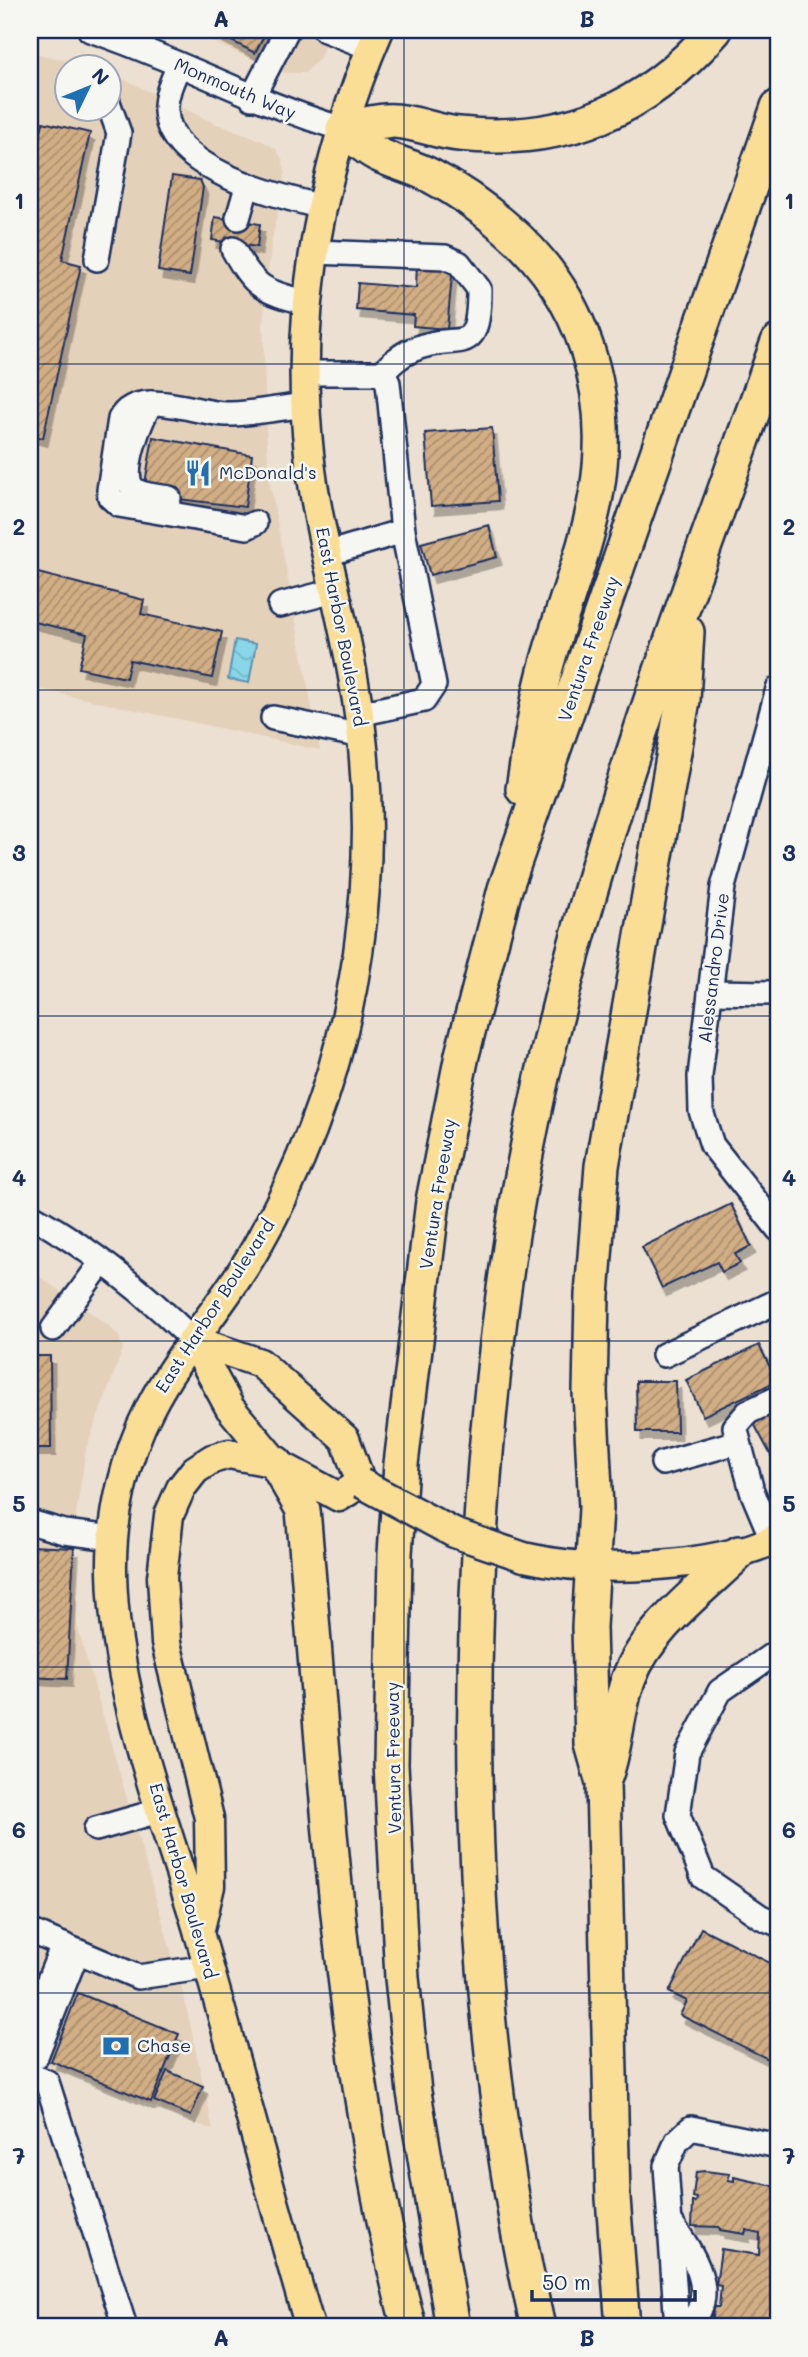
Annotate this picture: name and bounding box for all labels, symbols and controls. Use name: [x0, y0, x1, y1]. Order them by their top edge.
text: A: [213, 3, 229, 33]
text: B: [579, 3, 595, 33]
north arrow: [52, 52, 122, 122]
street label: Monmouth Way: [171, 52, 300, 125]
text: N: [87, 62, 115, 90]
text: 1: [14, 185, 24, 215]
text: 1: [784, 185, 794, 215]
restaurant icon: McDonald's: [183, 458, 213, 488]
place label: McDonald's: [219, 460, 317, 484]
text: 2: [13, 511, 25, 541]
text: 2: [783, 511, 795, 541]
street label: East Harbor Boulevard: [311, 525, 373, 729]
street label: Ventura Freeway: [552, 573, 624, 725]
text: 3: [12, 837, 26, 867]
text: 3: [782, 837, 796, 867]
street label: Alessandro Drive: [692, 891, 734, 1044]
street label: Ventura Freeway: [413, 1117, 461, 1271]
text: 4: [12, 1162, 26, 1192]
text: 4: [782, 1162, 796, 1192]
street label: East Harbor Boulevard: [149, 1214, 279, 1397]
text: 5: [12, 1488, 26, 1518]
text: 5: [782, 1488, 796, 1518]
street label: Ventura Freeway: [380, 1682, 406, 1834]
street label: East Harbor Boulevard: [145, 1780, 223, 1981]
text: 6: [12, 1814, 26, 1844]
text: 6: [782, 1814, 796, 1844]
bank icon: Chase: [101, 2031, 131, 2061]
place label: Chase: [137, 2033, 191, 2057]
text: 7: [13, 2140, 26, 2170]
text: 7: [783, 2140, 796, 2170]
scale bar: [532, 2259, 694, 2303]
text: 50 m: [542, 2268, 591, 2295]
text: A: [213, 2322, 229, 2352]
text: B: [579, 2322, 595, 2352]

